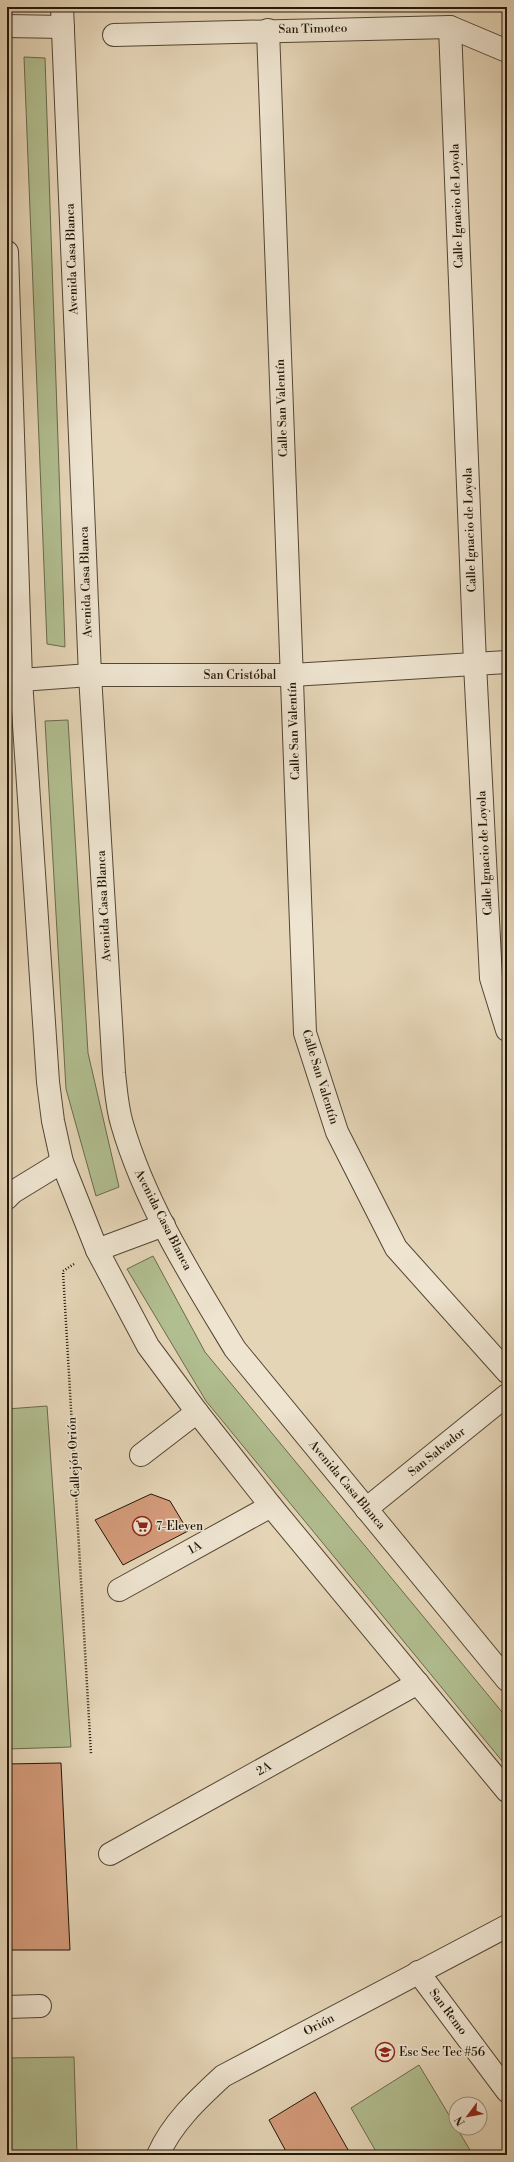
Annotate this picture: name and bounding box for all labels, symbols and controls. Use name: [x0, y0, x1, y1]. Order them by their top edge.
street label: San Timoteo: [278, 21, 348, 37]
street label: Calle Ignacio de Loyola: [447, 142, 467, 269]
street label: Avenida Casa Blanca: [63, 202, 81, 316]
street label: Calle San Valentín: [273, 359, 291, 457]
street label: Calle Ignacio de Loyola: [460, 466, 480, 593]
street label: Avenida Casa Blanca: [77, 525, 95, 639]
street label: San Cristóbal: [204, 668, 277, 683]
street label: Calle San Valentín: [285, 682, 303, 780]
street label: Calle Ignacio de Loyola: [474, 789, 496, 916]
street label: Avenida Casa Blanca: [94, 849, 114, 963]
street label: Calle San Valentín: [298, 1028, 342, 1126]
street label: Avenida Casa Blanca: [131, 1166, 195, 1274]
street label: Callejón Orión: [64, 1416, 84, 1498]
street label: San Salvador: [405, 1424, 469, 1480]
street label: Avenida Casa Blanca: [305, 1437, 389, 1533]
supermarket icon: 7-Eleven: [131, 1515, 153, 1537]
place label: 7-Eleven: [156, 1519, 203, 1534]
street label: 1A: [186, 1538, 205, 1558]
street label: 2A: [254, 1758, 275, 1779]
street label: San Remo: [426, 1986, 470, 2038]
street label: Orión: [301, 2011, 337, 2039]
school or university icon: Esc Sec Tec #56: [374, 2041, 396, 2063]
place label: Esc Sec Tec #56: [399, 2045, 485, 2060]
north arrow: [448, 2096, 488, 2136]
text: N: [452, 2113, 469, 2128]

